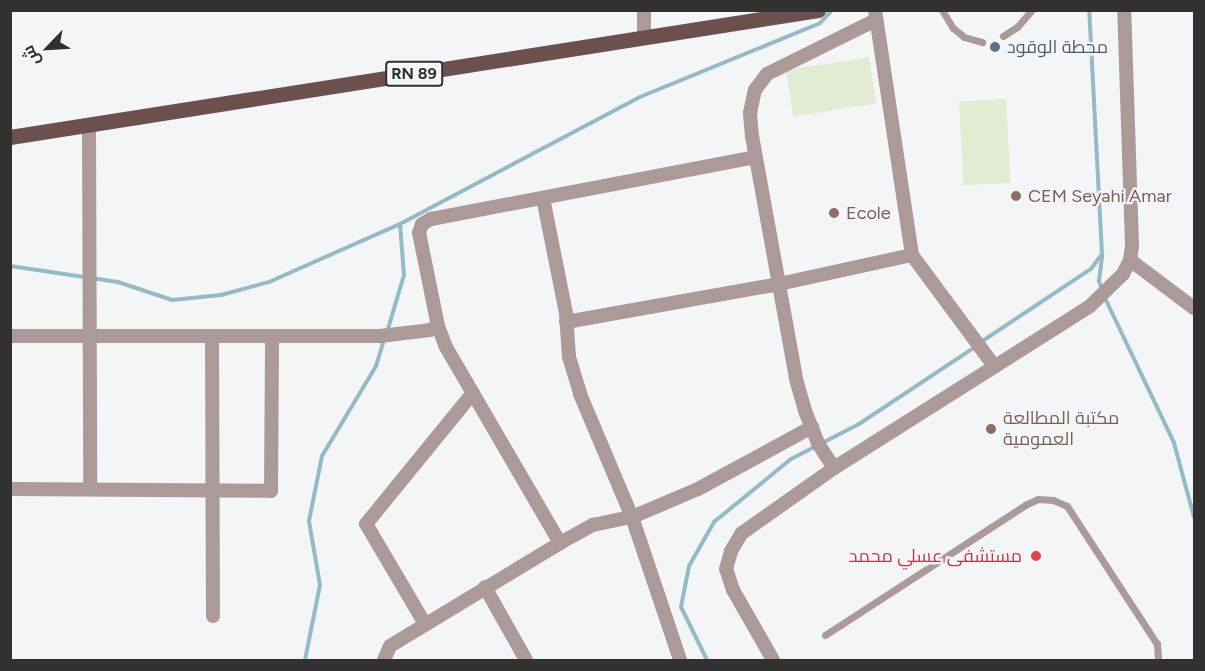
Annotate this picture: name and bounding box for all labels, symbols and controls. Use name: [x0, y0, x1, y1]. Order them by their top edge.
north arrow: [18, 18, 78, 78]
place label: محطة الوقود: [1007, 36, 1108, 58]
marker: محطة الوقود: [988, 40, 1002, 54]
text: ش: [18, 42, 44, 69]
road number: RN 89: [384, 61, 444, 87]
place label: CEM Seyahi Amar: [1028, 185, 1172, 207]
marker: CEM Seyahi Amar: [1009, 189, 1023, 203]
place label: Ecole: [846, 202, 891, 224]
marker: Ecole: [827, 206, 841, 220]
place label: مكتبة المطالعة العمومية: [1003, 408, 1119, 450]
marker: مكتبة المطالعة العمومية: [984, 422, 998, 436]
place label: مستشفى عسلي محمد: [849, 545, 1022, 567]
marker: مستشفى عسلي محمد: [1027, 547, 1045, 565]

